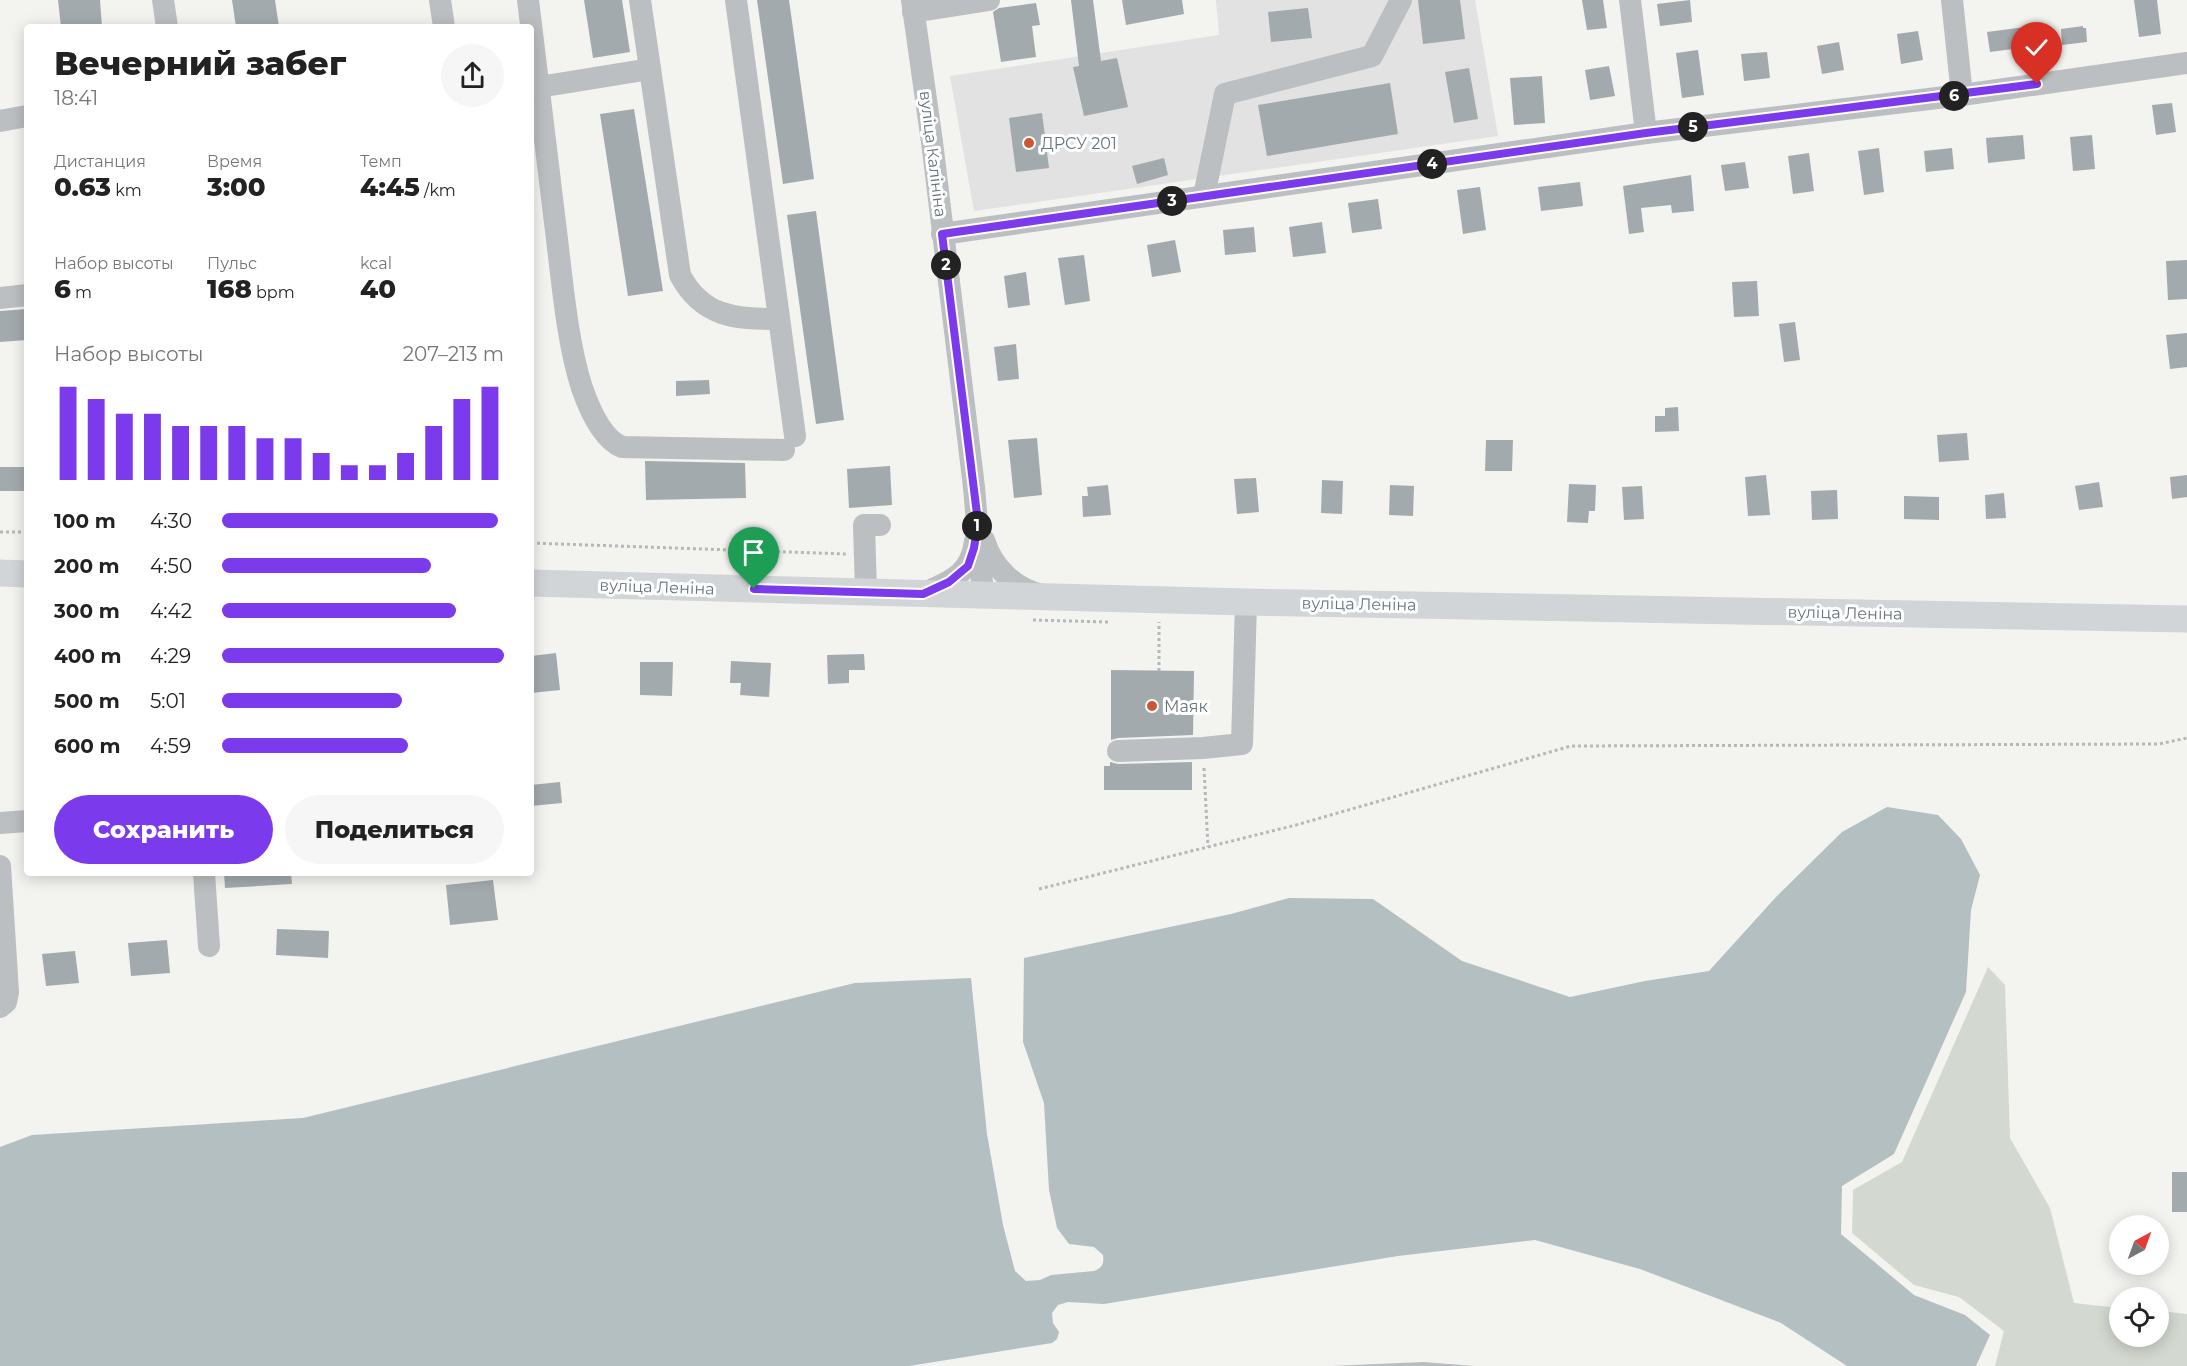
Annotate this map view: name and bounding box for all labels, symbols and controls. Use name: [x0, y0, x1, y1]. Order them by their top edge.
pin: [2011, 22, 2062, 84]
icon: check: [2020, 31, 2053, 64]
text: Вечерний забег: [54, 43, 346, 83]
button: share: [441, 44, 504, 107]
pin: 6: [1939, 81, 1969, 111]
text: 18:41: [54, 86, 98, 110]
text: 6: [1949, 86, 1959, 105]
street label: вуліца Калініна: [916, 90, 950, 218]
pin: 5: [1678, 112, 1708, 142]
text: 5: [1688, 117, 1698, 136]
place label: ДРСУ 201: [1041, 134, 1117, 153]
marker: ДРСУ 201: [1022, 136, 1036, 150]
pin: 4: [1417, 149, 1447, 179]
text: Дистанция: [54, 152, 146, 171]
text: Время: [207, 152, 262, 171]
text: Темп: [360, 152, 402, 171]
text: 4: [1426, 154, 1438, 173]
text: 0.63: [54, 171, 111, 203]
text: 3:00: [207, 171, 266, 203]
text: 4:45: [360, 171, 420, 203]
text: km: [111, 181, 142, 200]
text: /km: [420, 181, 456, 200]
pin: 3: [1157, 186, 1187, 216]
text: 3: [1167, 191, 1177, 210]
pin: 2: [931, 250, 961, 280]
text: Набор высоты: [54, 254, 174, 273]
text: Пульс: [207, 254, 257, 273]
text: kcal: [360, 254, 392, 273]
text: 2: [941, 255, 951, 274]
text: 6: [54, 273, 71, 305]
text: 168: [207, 273, 252, 305]
text: 40: [360, 273, 396, 305]
text: m: [71, 283, 92, 302]
text: bpm: [252, 283, 295, 302]
text: Набор высоты: [54, 342, 203, 366]
text: 207–213 m: [403, 342, 504, 366]
text: 100 m: [54, 509, 116, 533]
text: 4:30: [150, 509, 192, 533]
pin: 1: [962, 511, 992, 541]
text: 1: [974, 516, 980, 535]
pin: [728, 527, 779, 589]
icon: arrive: [737, 536, 770, 569]
text: 200 m: [54, 554, 120, 578]
text: 4:50: [150, 554, 192, 578]
street label: вуліца Леніна: [599, 575, 715, 599]
street label: вуліца Леніна: [1301, 593, 1417, 615]
text: 300 m: [54, 599, 120, 623]
text: 4:42: [150, 599, 192, 623]
street label: вуліца Леніна: [1787, 602, 1903, 624]
text: 400 m: [54, 644, 122, 668]
text: 4:29: [150, 644, 191, 668]
text: 500 m: [54, 689, 120, 713]
text: 5:01: [150, 689, 186, 713]
place label: Маяк: [1164, 697, 1208, 716]
marker: Маяк: [1145, 699, 1159, 713]
text: 600 m: [54, 734, 121, 758]
text: 4:59: [150, 734, 191, 758]
button: Сохранить: [54, 795, 273, 864]
button: Поделиться: [285, 795, 504, 864]
north arrow: [2109, 1215, 2169, 1275]
map controls: [2109, 1215, 2169, 1347]
button: locate: [2109, 1287, 2169, 1347]

